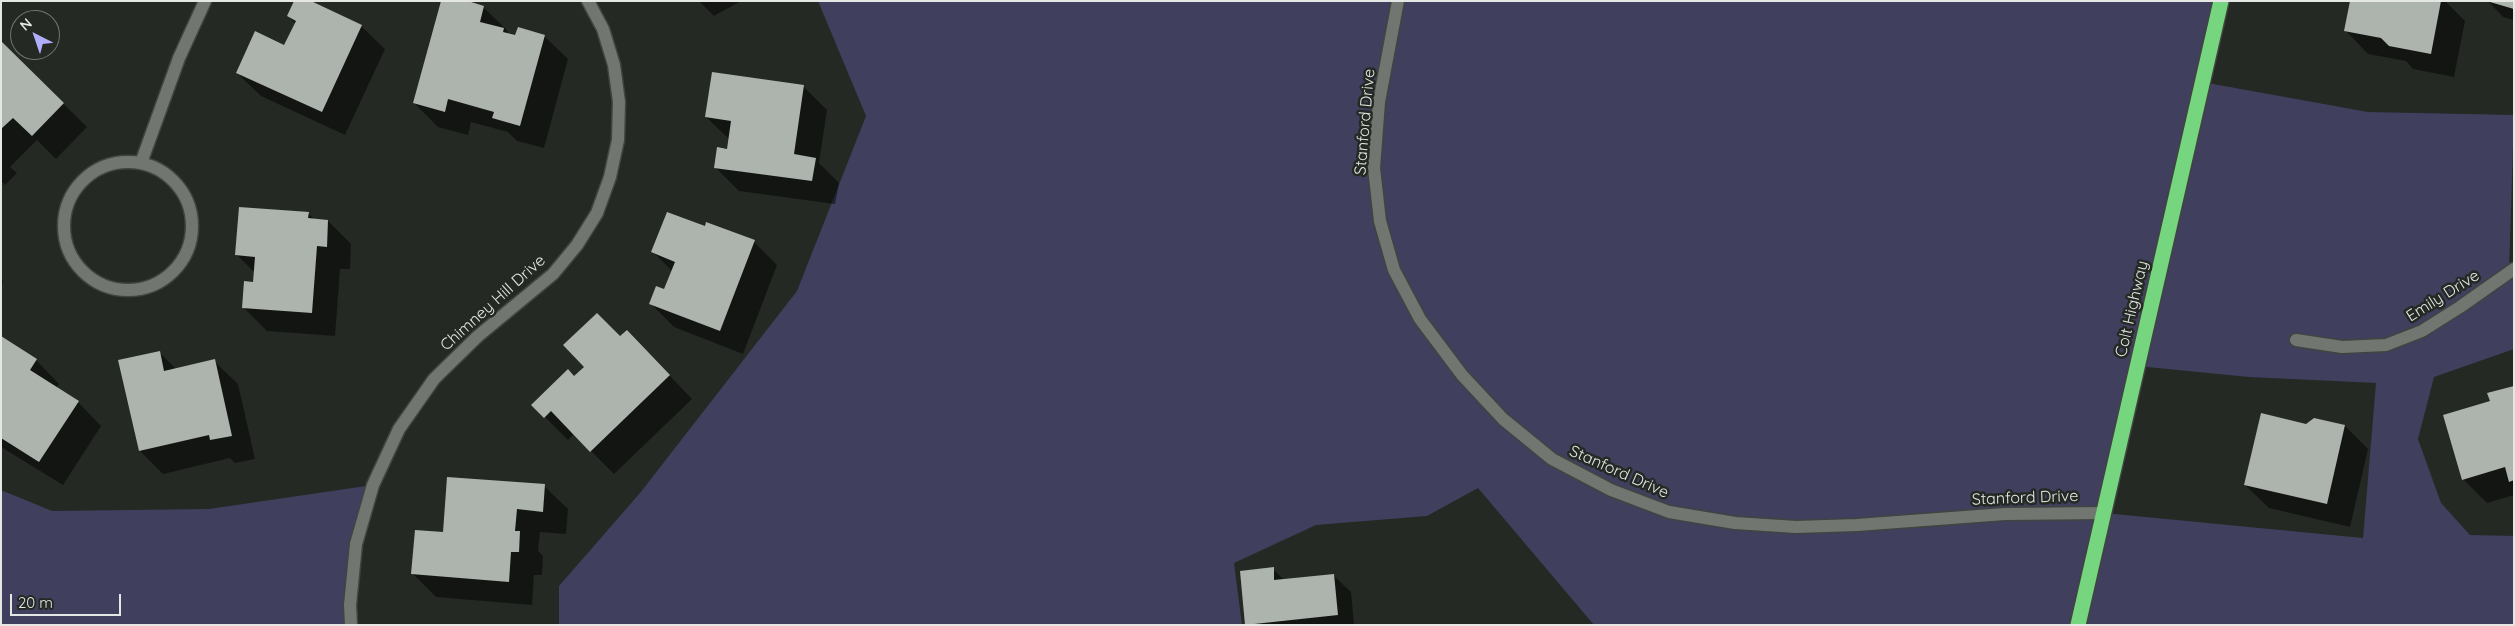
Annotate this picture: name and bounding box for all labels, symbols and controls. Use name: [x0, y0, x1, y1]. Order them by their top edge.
north arrow: [10, 10, 60, 60]
text: N: [16, 14, 36, 35]
street label: Stanford Drive: [1351, 68, 1379, 176]
street label: Chimney Hill Drive: [437, 251, 549, 355]
street label: Colt Highway: [2112, 259, 2152, 359]
street label: Emily Drive: [2403, 266, 2483, 326]
street label: Stanford Drive: [1566, 442, 1672, 502]
street label: Stanford Drive: [1971, 487, 2079, 509]
scale bar: [12, 584, 124, 616]
text: 20 m: [18, 593, 53, 612]

